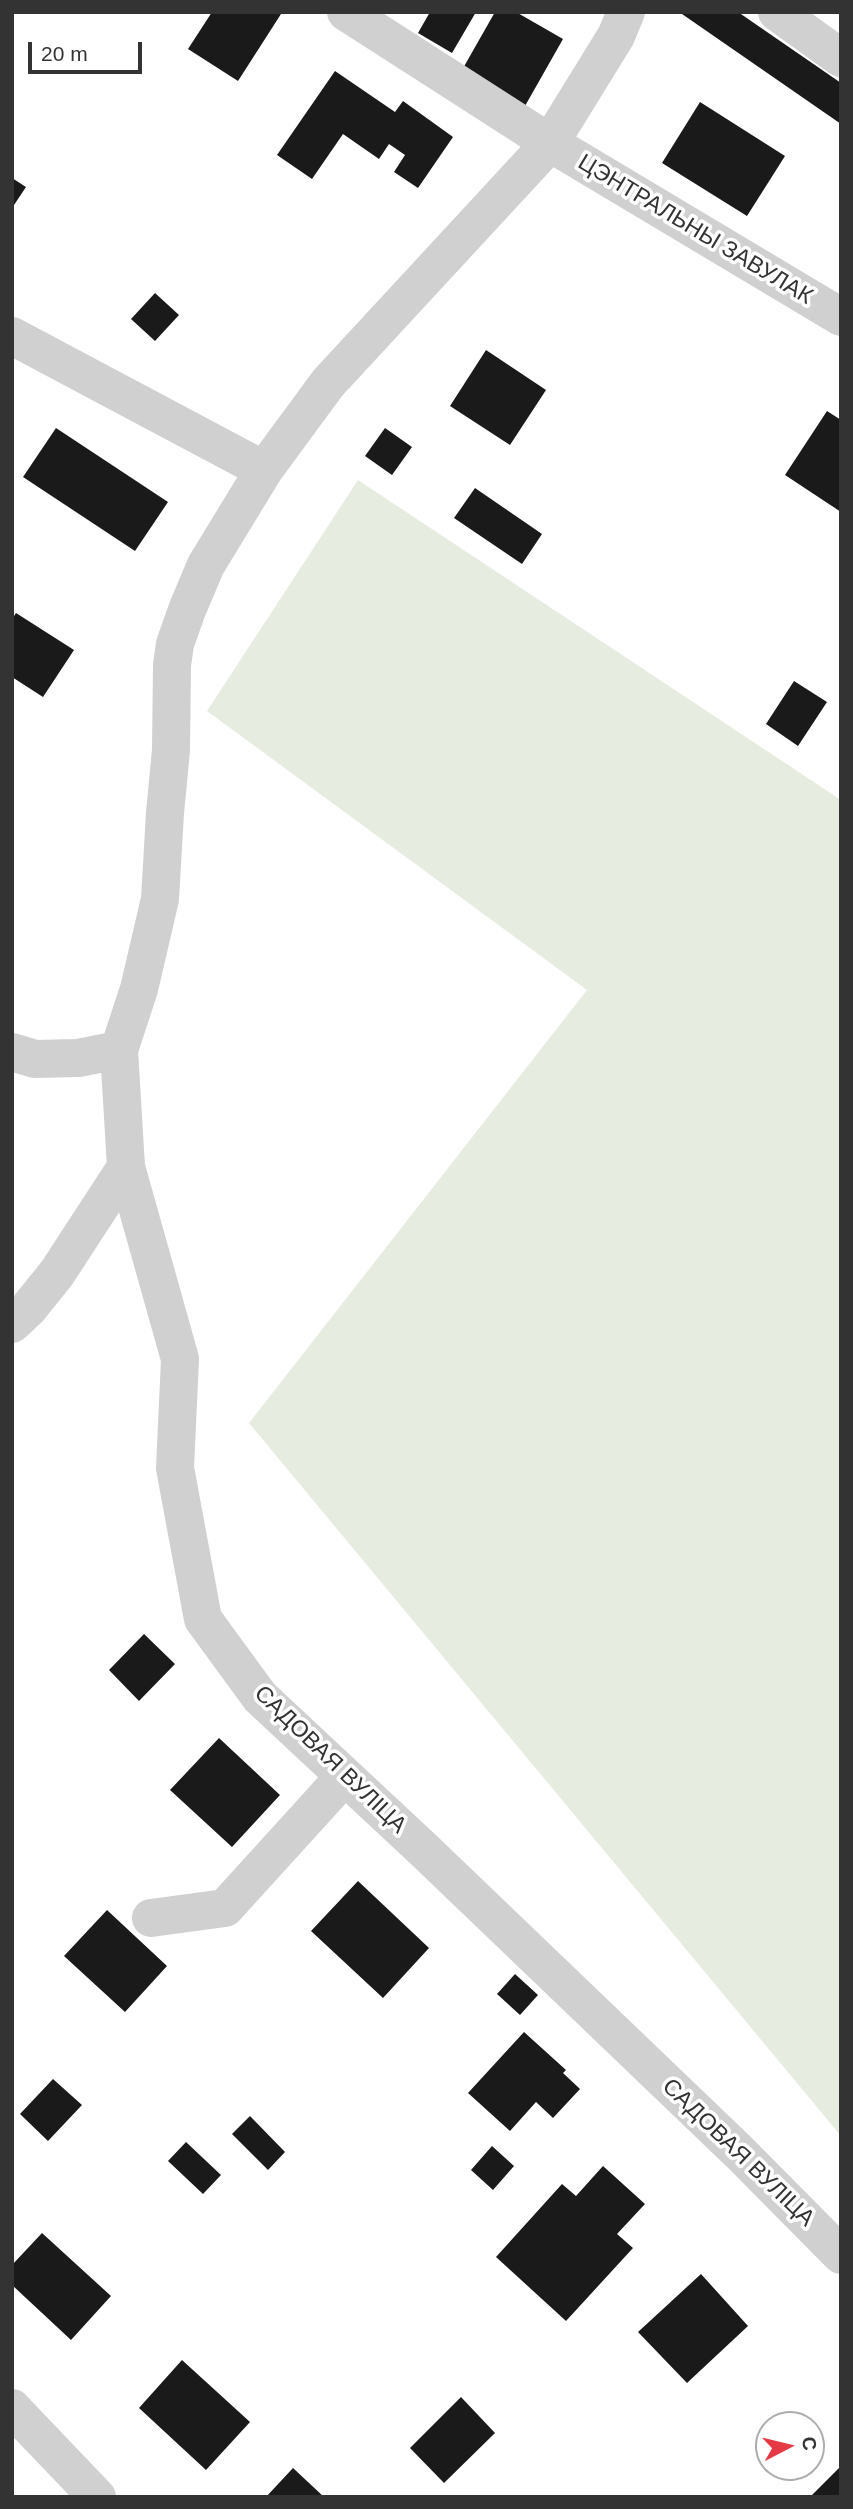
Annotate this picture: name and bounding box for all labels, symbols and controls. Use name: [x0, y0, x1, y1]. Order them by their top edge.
scale bar: [32, 28, 145, 72]
text: 20 m: [41, 42, 88, 65]
street label: ЦЭНТРАЛЬНЫ ЗАВУЛАК: [573, 149, 817, 311]
street label: САДОВАЯ ВУЛІЦА: [248, 1680, 412, 1840]
street label: САДОВАЯ ВУЛІЦА: [656, 2073, 820, 2233]
north arrow: [755, 2411, 825, 2481]
text: С: [798, 2436, 821, 2452]

